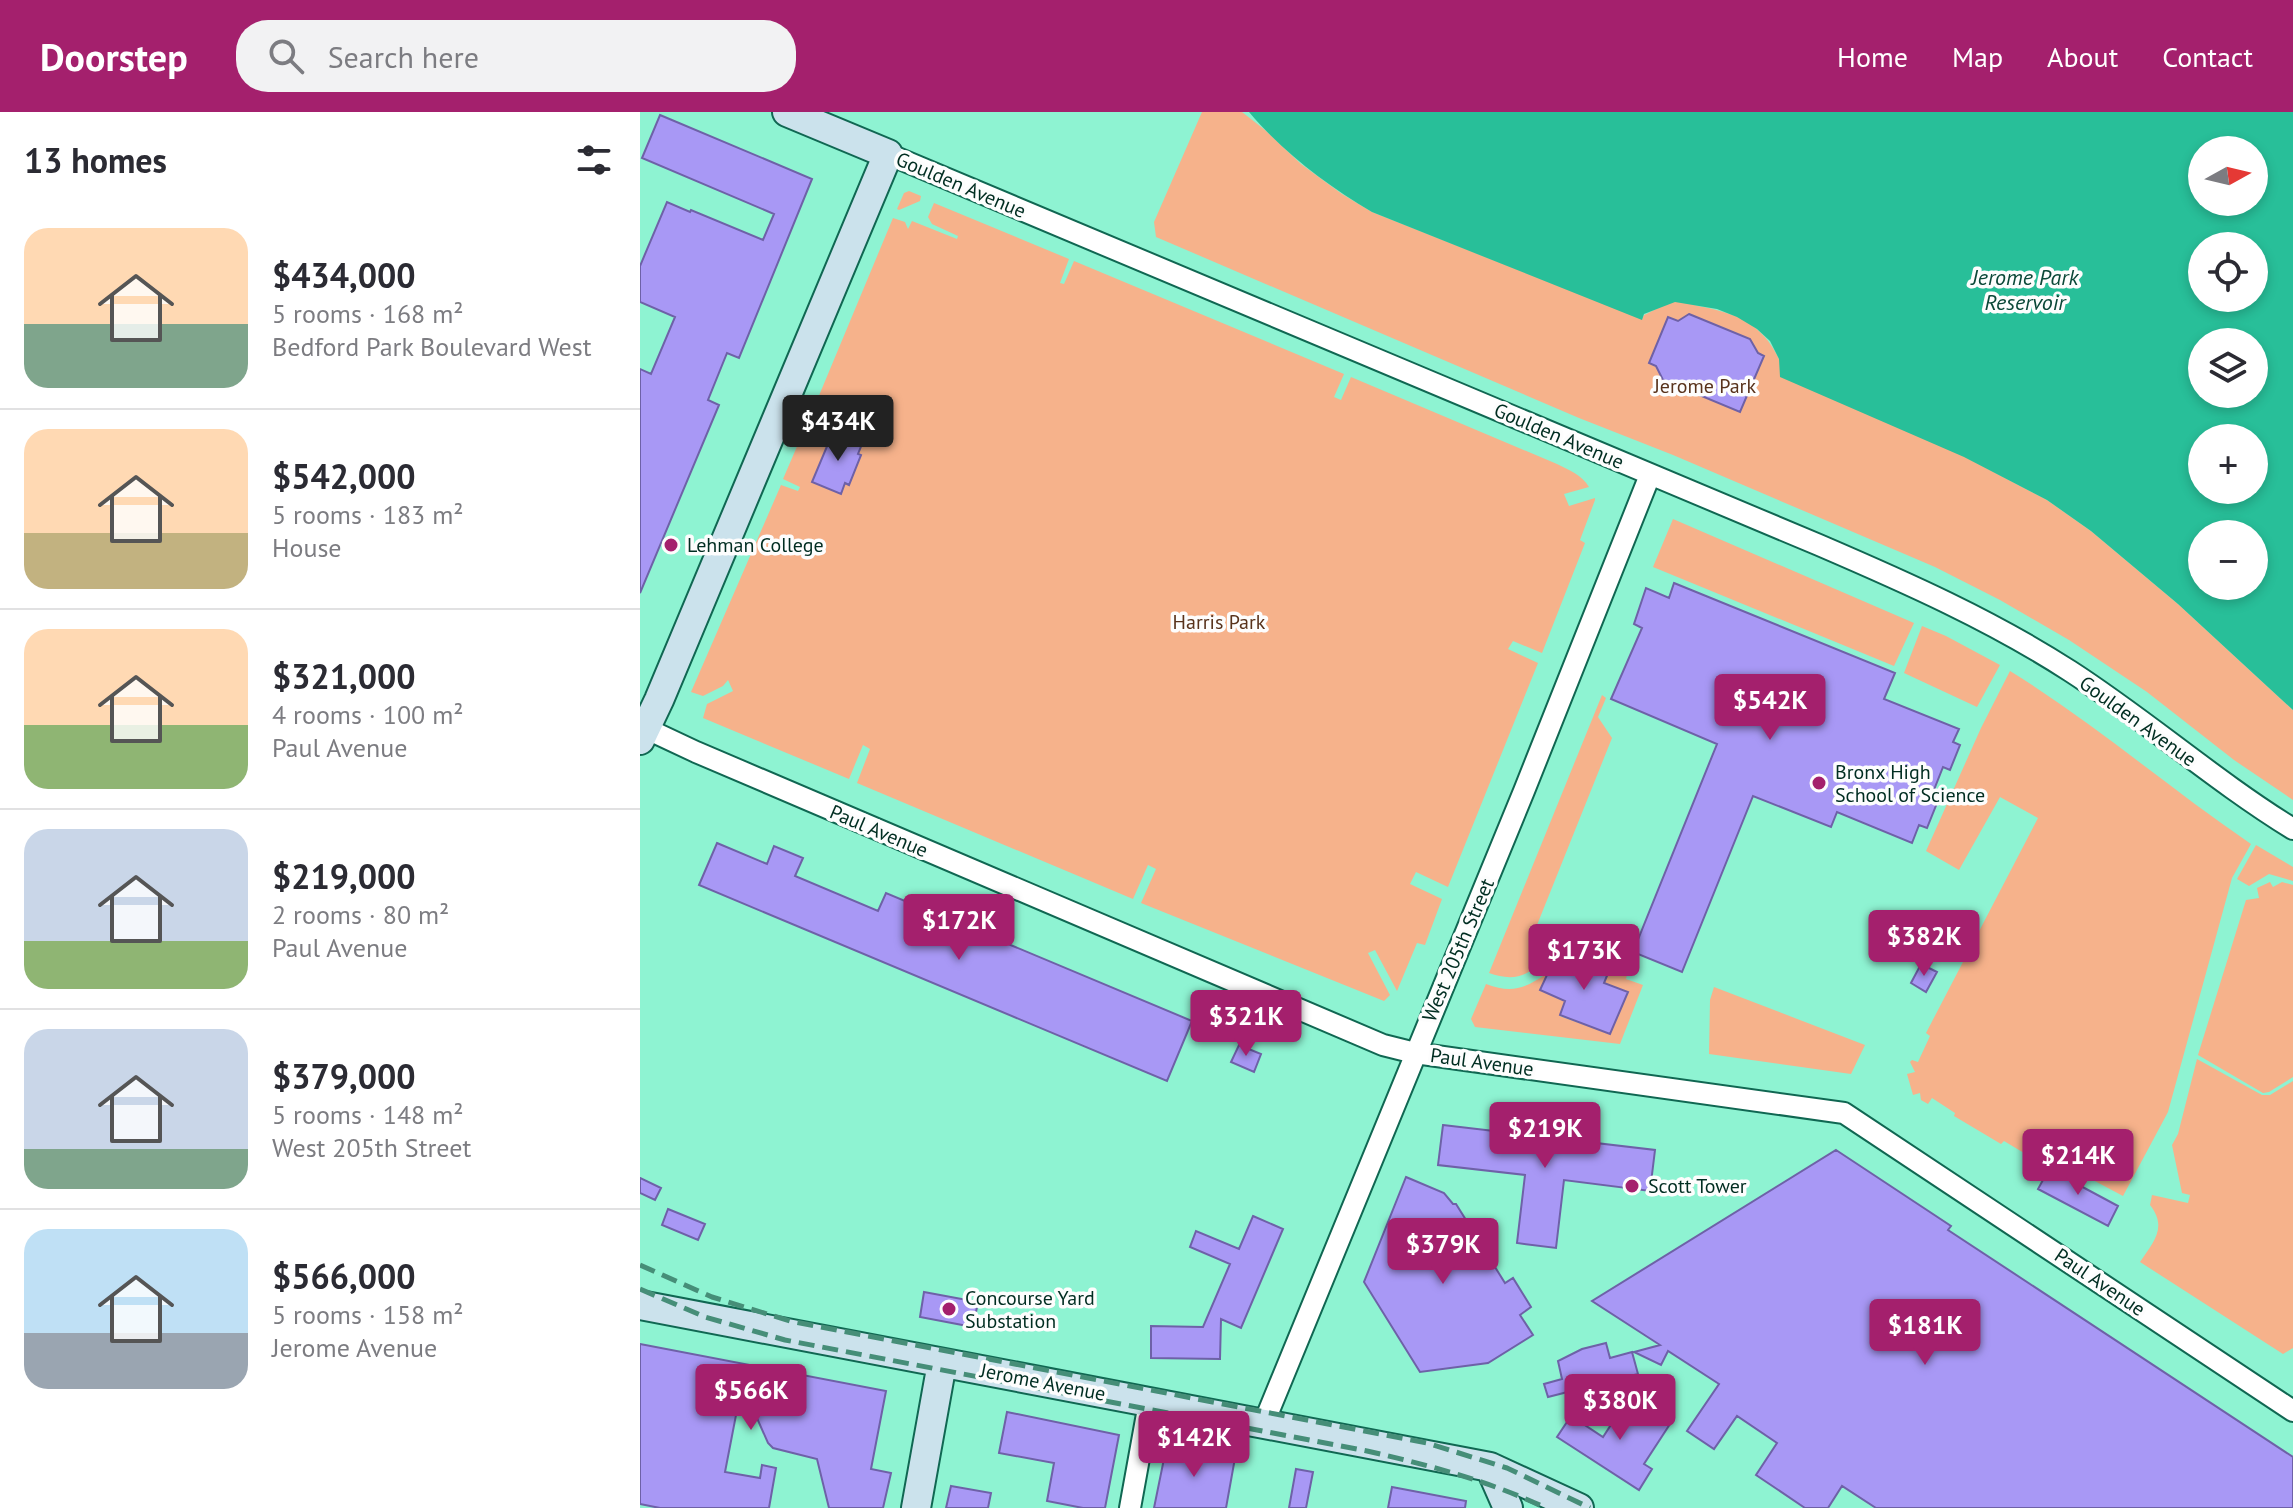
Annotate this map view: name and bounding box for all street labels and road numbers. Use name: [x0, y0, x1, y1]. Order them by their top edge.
street label: Goulden Avenue: [892, 146, 1030, 224]
street label: Goulden Avenue: [1490, 397, 1628, 475]
street label: Goulden Avenue: [2074, 670, 2202, 772]
street label: Paul Avenue: [826, 799, 932, 863]
street label: West 205th Street: [1416, 874, 1500, 1026]
street label: Paul Avenue: [1429, 1042, 1535, 1082]
street label: Paul Avenue: [2050, 1242, 2150, 1322]
street label: Jerome Avenue: [977, 1357, 1108, 1407]

